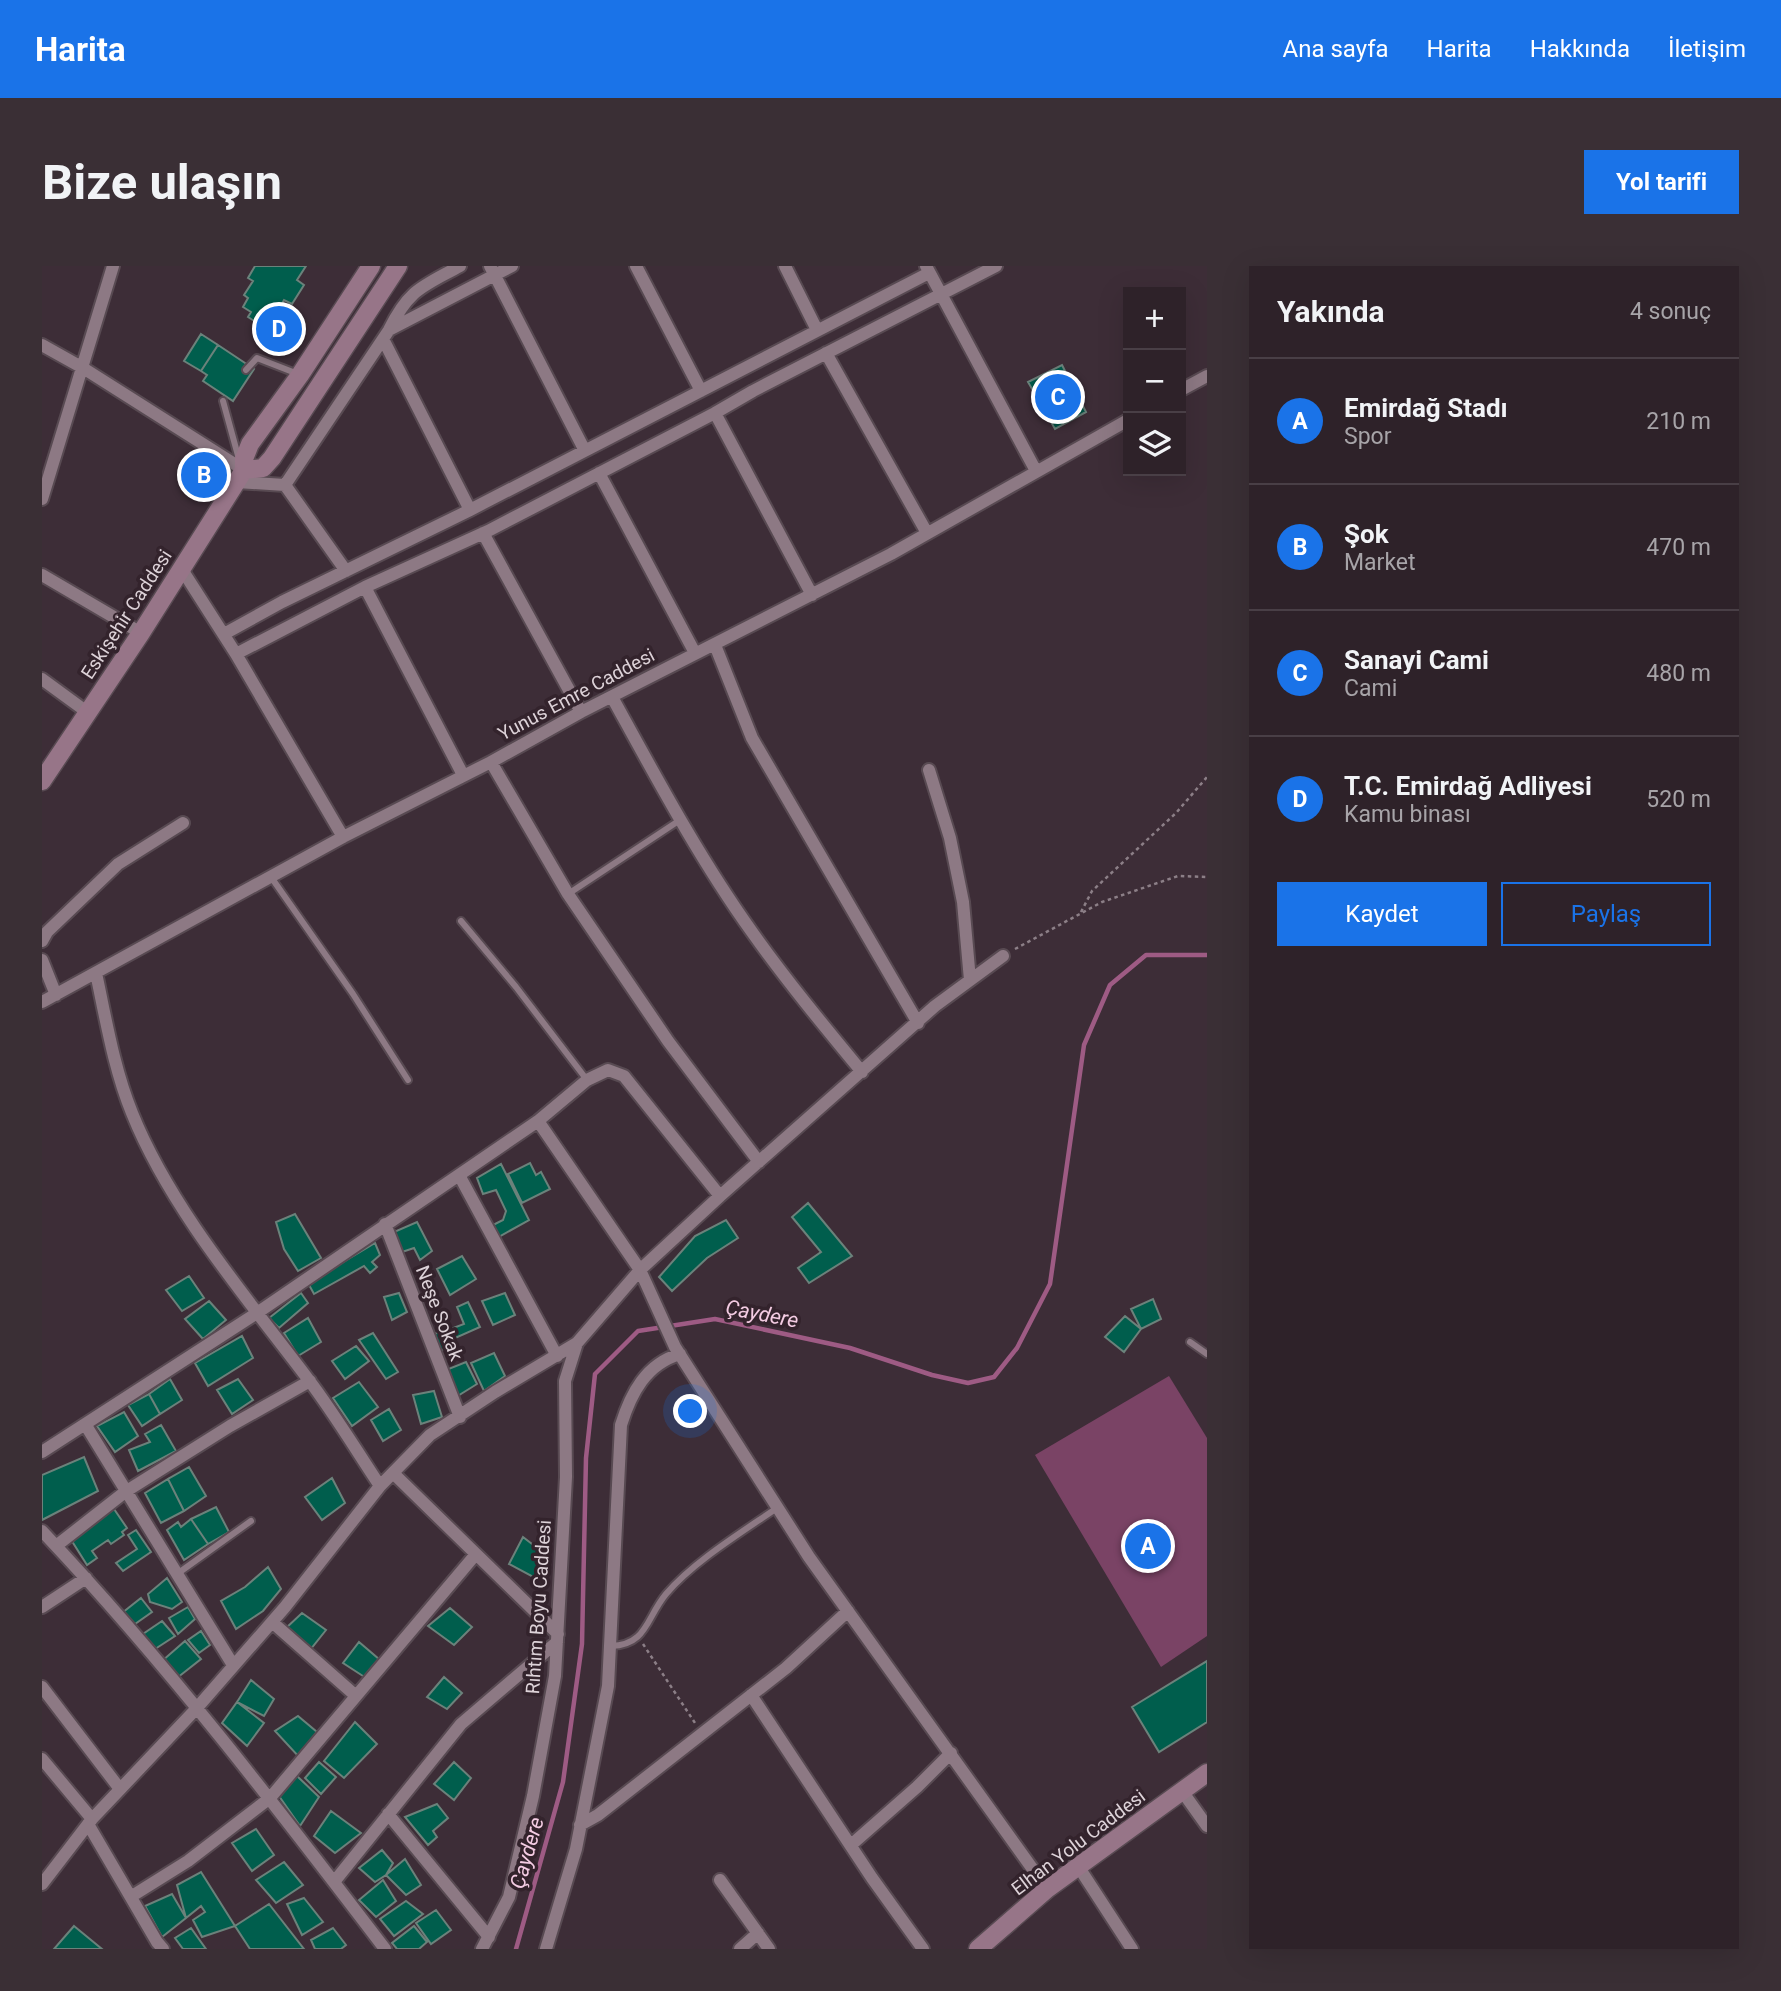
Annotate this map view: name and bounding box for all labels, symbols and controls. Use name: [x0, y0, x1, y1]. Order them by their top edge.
text: Harita: [35, 30, 126, 69]
text: Ana sayfa: [1283, 35, 1389, 63]
text: Harita: [1427, 35, 1492, 63]
text: Hakkında: [1530, 35, 1630, 63]
text: İletişim: [1668, 35, 1746, 63]
button: Yol tarifi: [1584, 150, 1739, 214]
text: Bize ulaşın: [42, 154, 282, 211]
map controls: [1123, 287, 1186, 476]
button: +: [1123, 287, 1186, 350]
text: Yakında: [1277, 294, 1385, 329]
text: 4 sonuç: [1630, 298, 1711, 325]
pin: D: [256, 303, 302, 355]
button: −: [1123, 350, 1186, 413]
pin: C: [1035, 371, 1081, 423]
text: Emirdağ Stadı: [1344, 393, 1508, 423]
text: A: [1292, 408, 1308, 435]
text: 210 m: [1646, 408, 1711, 435]
button: layers: [1123, 413, 1186, 476]
text: Spor: [1344, 423, 1391, 450]
pin: B: [181, 449, 227, 501]
text: Şok: [1344, 519, 1389, 549]
text: B: [1293, 534, 1307, 561]
text: 470 m: [1646, 534, 1711, 561]
street label: Eskişehir Caddesi: [76, 545, 177, 683]
text: Market: [1344, 549, 1416, 576]
street label: Yunus Emre Caddesi: [494, 643, 659, 745]
text: Sanayi Cami: [1344, 645, 1489, 675]
text: C: [1292, 660, 1308, 687]
text: 480 m: [1646, 660, 1711, 687]
text: Cami: [1344, 675, 1397, 702]
text: T.C. Emirdağ Adliyesi: [1344, 771, 1592, 801]
text: D: [1293, 786, 1307, 813]
text: 520 m: [1646, 786, 1711, 813]
text: Kamu binası: [1344, 801, 1471, 828]
button: Kaydet: [1277, 882, 1487, 946]
button: Paylaş: [1501, 882, 1711, 946]
street label: Neşe Sokak: [411, 1262, 468, 1364]
water label: Çaydere: [724, 1295, 801, 1333]
your location: [673, 1394, 707, 1428]
street label: Rıhtım Boyu Caddesi: [521, 1519, 556, 1695]
pin: A: [1125, 1520, 1171, 1572]
street label: Elhan Yolu Caddesi: [1007, 1785, 1150, 1900]
water label: Çaydere: [505, 1814, 549, 1892]

